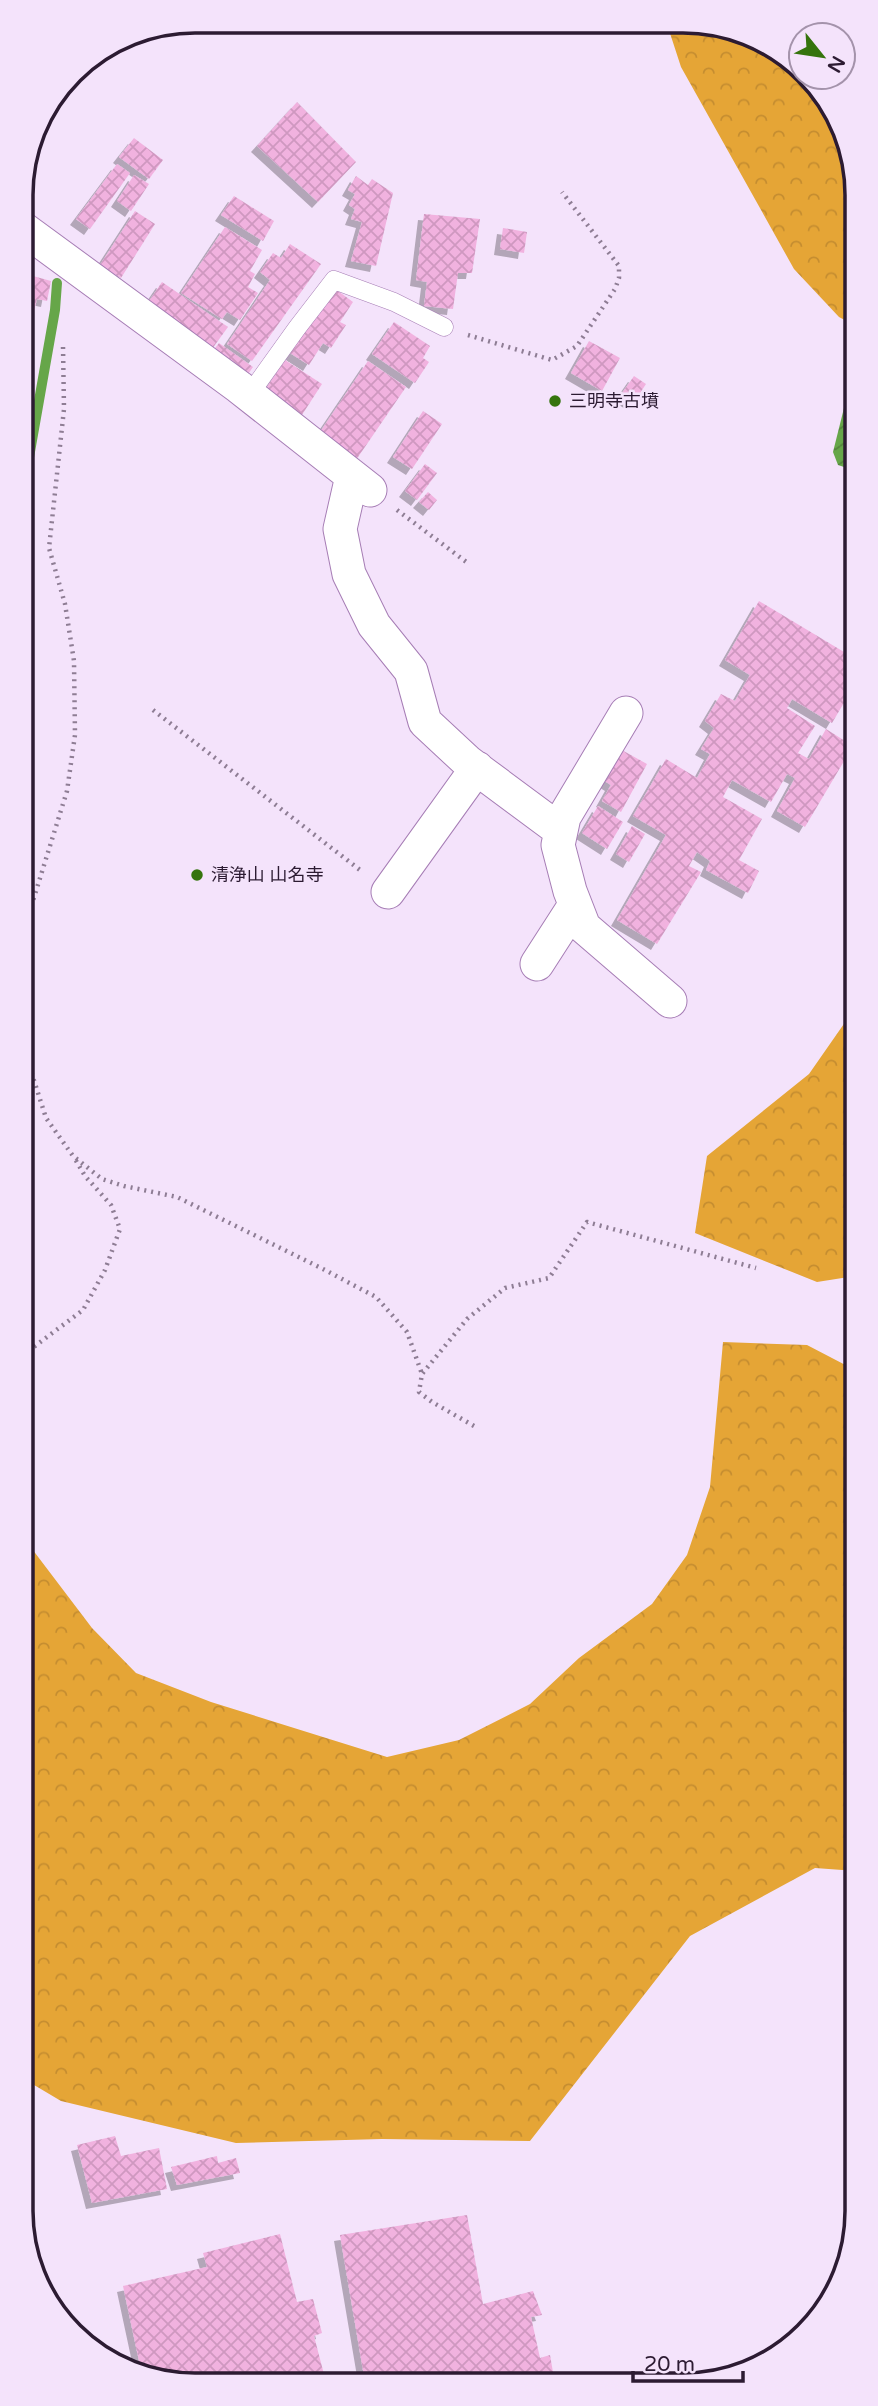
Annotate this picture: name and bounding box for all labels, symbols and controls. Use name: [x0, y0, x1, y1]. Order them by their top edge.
north arrow: [787, 21, 857, 91]
text: N: [823, 52, 849, 76]
place label: 三明寺古墳: [569, 390, 659, 412]
marker: 三明寺古墳: [547, 393, 563, 409]
place label: 清浄山 山名寺: [211, 864, 324, 886]
marker: 清浄山 山名寺: [189, 867, 205, 883]
scale bar: [633, 2340, 743, 2384]
text: 20 m: [644, 2352, 695, 2377]

